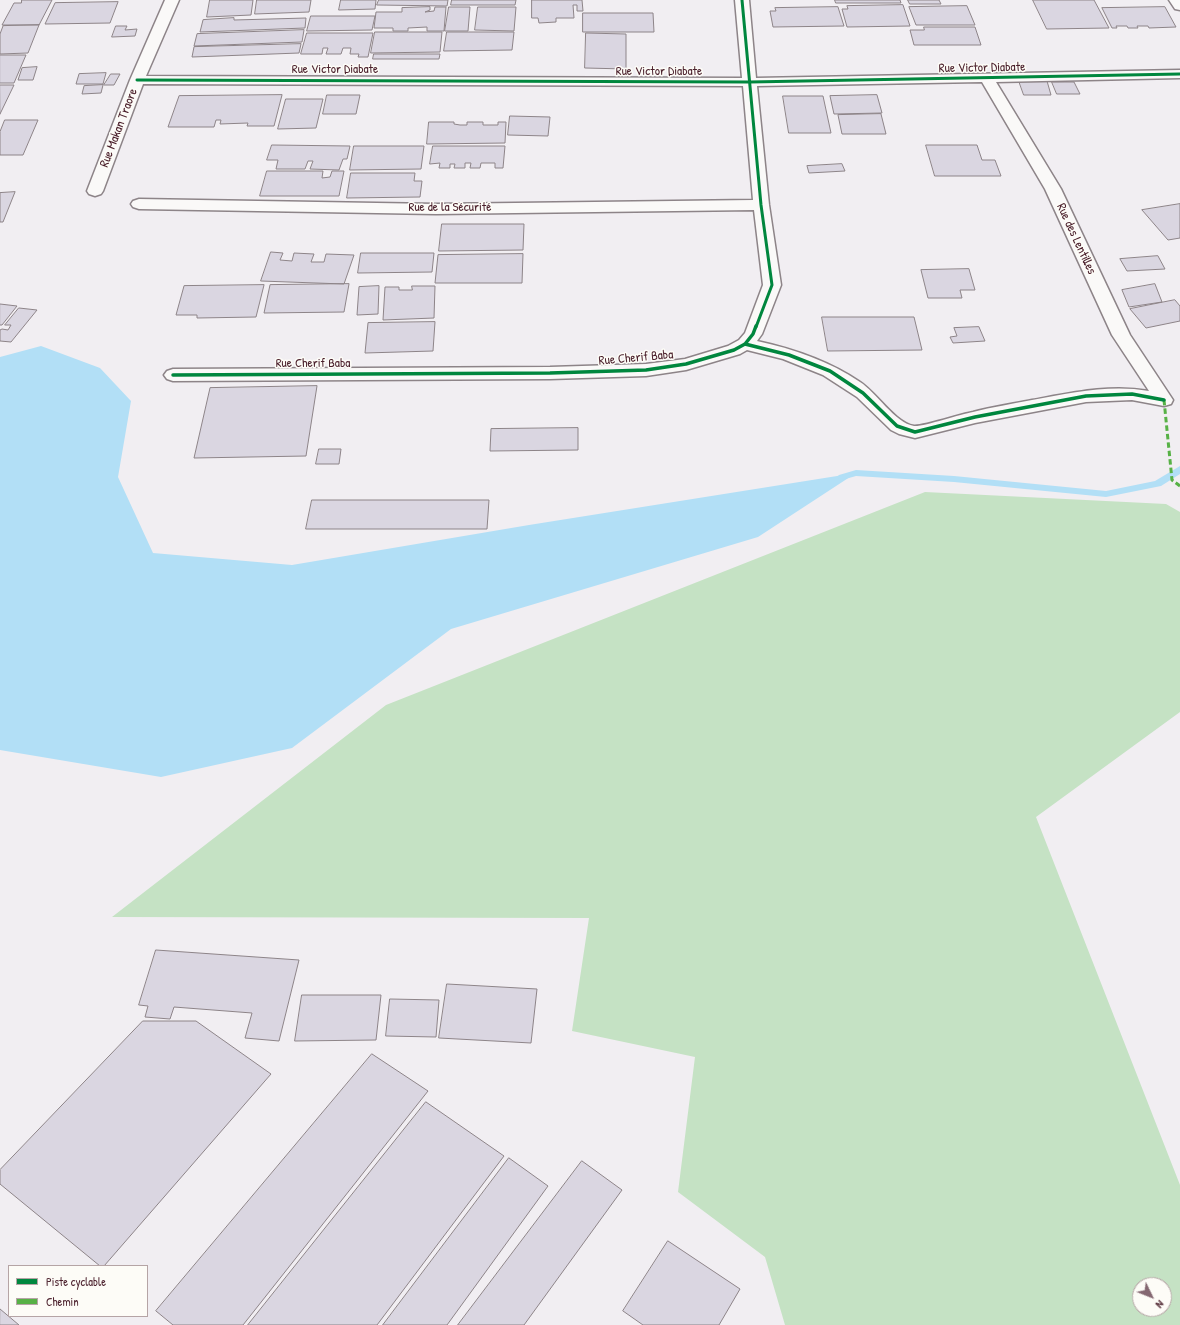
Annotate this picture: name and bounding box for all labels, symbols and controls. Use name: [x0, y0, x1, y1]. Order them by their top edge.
street label: Rue Victor Diabate: [939, 59, 1025, 77]
street label: Rue Victor Diabate: [292, 62, 378, 78]
street label: Rue Victor Diabate: [616, 64, 702, 80]
street label: Rue Makan Traore: [97, 86, 141, 170]
street label: Rue de la Sécurité: [409, 200, 491, 216]
street label: Rue des Lentilles: [1053, 201, 1099, 277]
street label: Rue Cherif Baba: [598, 347, 674, 369]
street label: Rue Cherif Baba: [276, 356, 350, 372]
legend: [8, 1265, 148, 1317]
text: Piste cyclable: [46, 1273, 106, 1290]
north arrow: [1132, 1277, 1172, 1317]
text: Chemin: [46, 1293, 79, 1310]
text: N: [1153, 1298, 1167, 1311]

